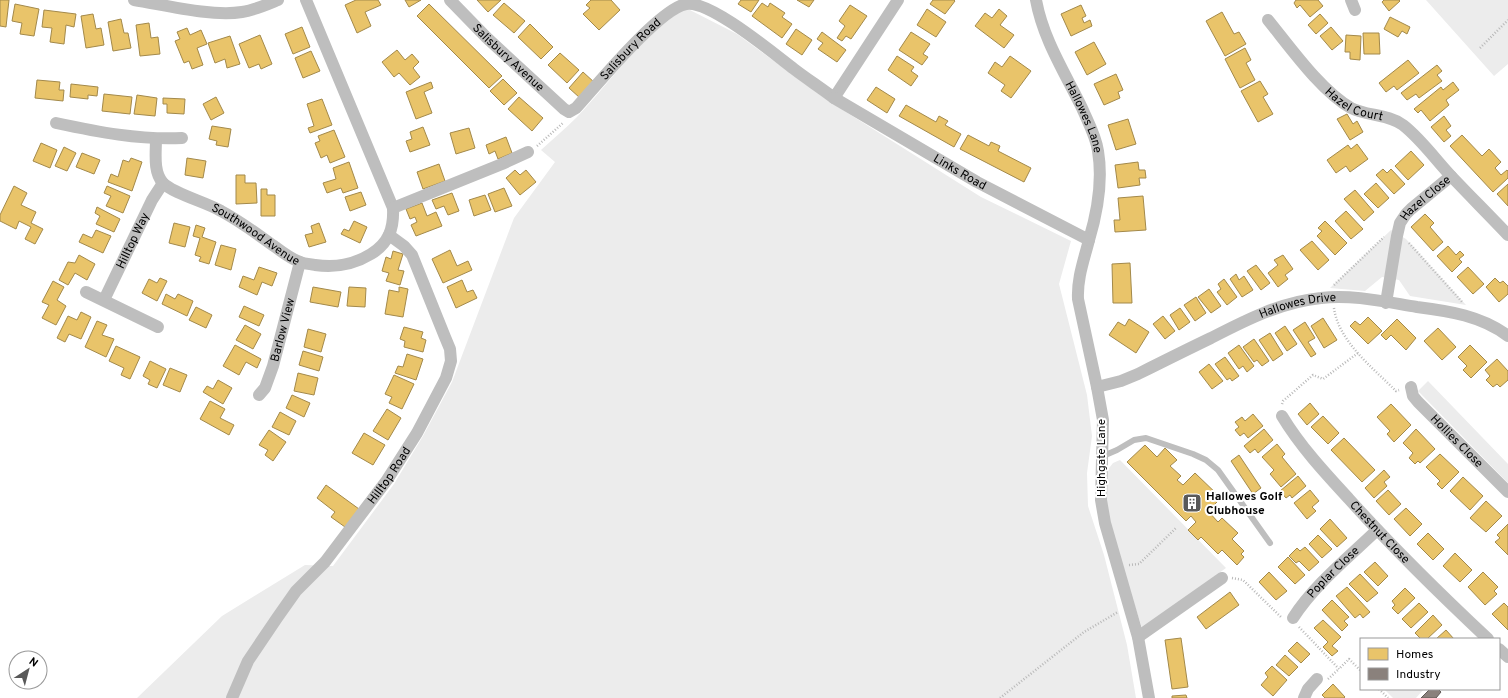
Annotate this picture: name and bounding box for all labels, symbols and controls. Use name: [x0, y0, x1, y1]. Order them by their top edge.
street label: Salisbury Road: [597, 15, 665, 84]
street label: Salisbury Avenue: [468, 21, 547, 96]
street label: Hallowes Lane: [1061, 79, 1105, 154]
street label: Hazel Court: [1321, 84, 1385, 125]
street label: Links Road: [930, 151, 989, 194]
street label: Hazel Close: [1397, 172, 1455, 224]
street label: Southwood Avenue: [209, 200, 302, 270]
street label: Hilltop Way: [113, 210, 154, 272]
street label: Hallowes Drive: [1257, 290, 1337, 323]
street label: Barlow View: [267, 296, 299, 364]
street label: Hollies Close: [1426, 412, 1486, 472]
street label: Highgate Lane: [1094, 419, 1110, 497]
street label: Hilltop Road: [364, 444, 415, 508]
place label: Hallowes Golf Clubhouse: [1206, 489, 1283, 519]
building icon: Hallowes Golf Clubhouse: [1181, 492, 1203, 514]
street label: Chestnut Close: [1345, 498, 1413, 568]
street label: Poplar Close: [1304, 543, 1363, 602]
legend: [1360, 638, 1500, 690]
text: Homes: [1396, 647, 1433, 663]
north arrow: [8, 650, 48, 690]
text: N: [26, 655, 41, 671]
text: Industry: [1396, 667, 1441, 683]

